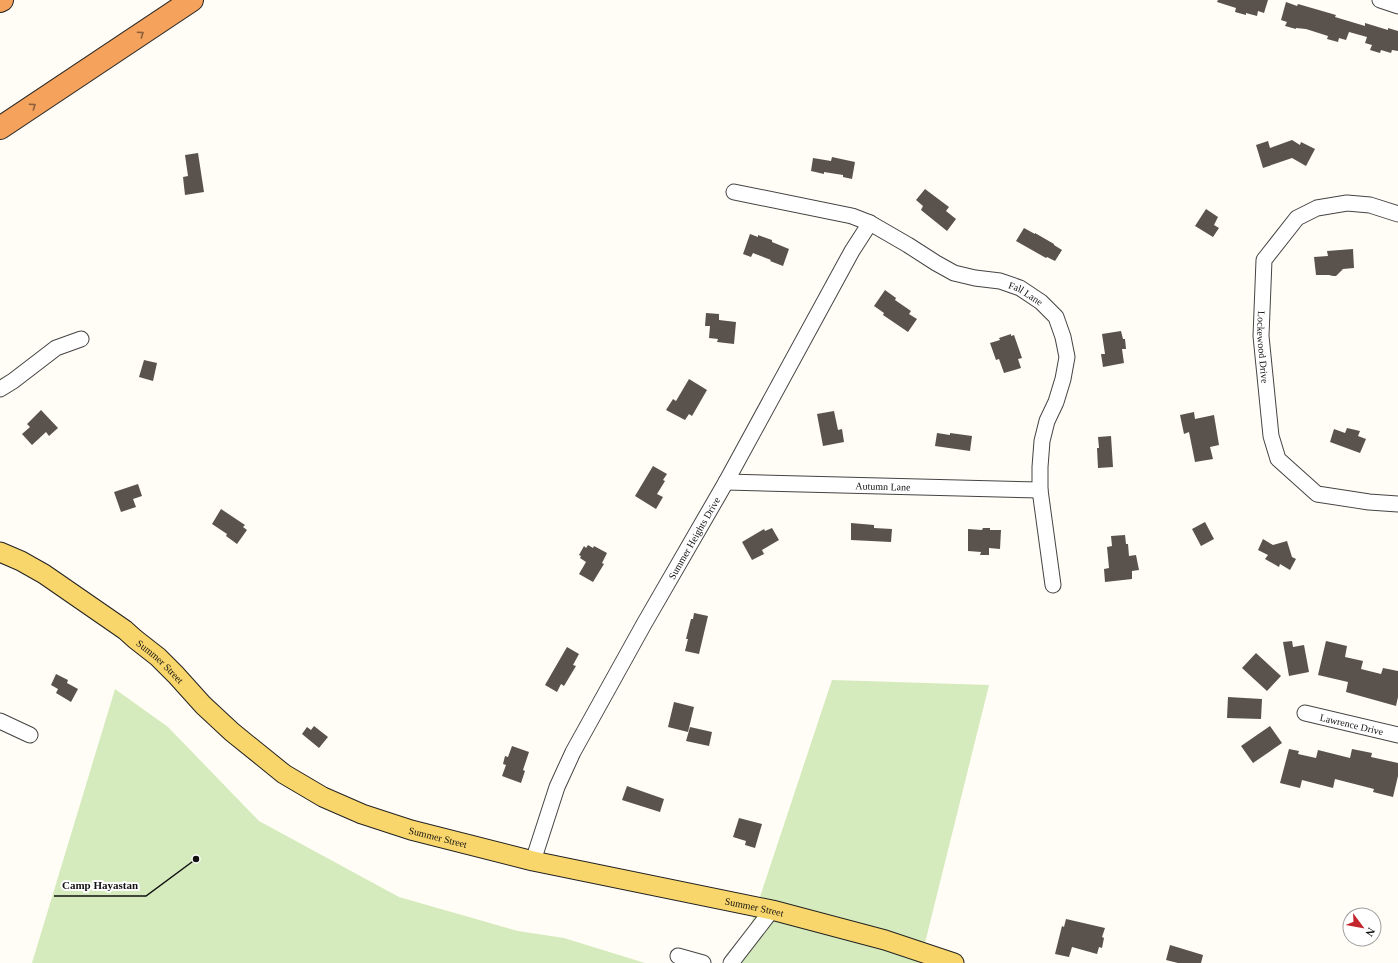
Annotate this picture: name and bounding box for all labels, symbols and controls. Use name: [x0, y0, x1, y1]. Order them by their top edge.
one-way arrow: [137, 31, 144, 39]
one-way arrow: [28, 104, 35, 111]
street label: Fall Lane: [1007, 279, 1045, 308]
street label: Lockewood Drive: [1255, 311, 1271, 384]
street label: Autumn Lane: [855, 480, 911, 493]
street label: Summer Heights Drive: [666, 495, 722, 581]
street label: Summer Street: [134, 637, 186, 686]
street label: Lawrence Drive: [1319, 712, 1385, 737]
street label: Summer Street: [408, 825, 469, 850]
callout: Camp Hayastan: [54, 873, 146, 896]
text: Camp Hayastan: [62, 879, 138, 891]
street label: Summer Street: [724, 896, 785, 919]
north arrow: [1342, 907, 1382, 947]
text: N: [1363, 926, 1378, 939]

